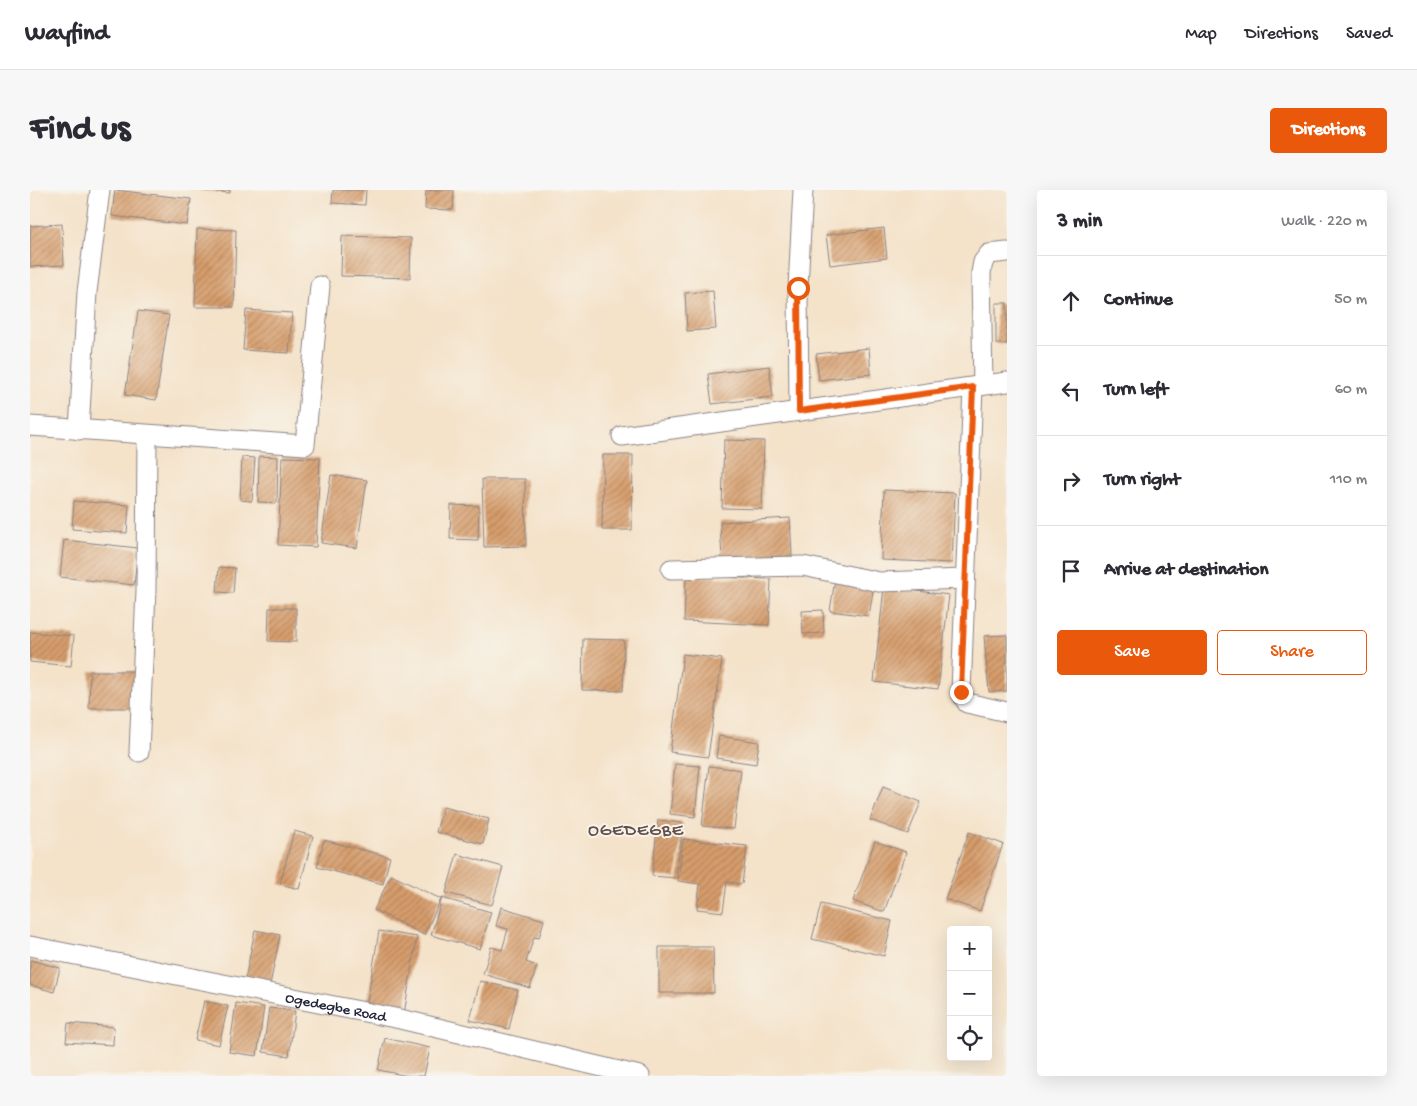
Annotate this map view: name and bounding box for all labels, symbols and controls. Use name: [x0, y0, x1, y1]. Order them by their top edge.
text: Wayfind: [25, 20, 109, 49]
text: Map: [1185, 24, 1217, 45]
text: Directions: [1245, 24, 1318, 45]
text: Saved: [1346, 24, 1392, 45]
button: Directions: [1270, 108, 1387, 153]
text: Find us: [30, 110, 130, 151]
text: 3 min: [1057, 210, 1102, 235]
text: Walk · 220 m: [1281, 213, 1367, 232]
route start: [787, 277, 810, 300]
icon: ahead: [1057, 287, 1085, 315]
text: Continue: [1104, 289, 1173, 312]
text: 50 m: [1334, 291, 1367, 310]
icon: left: [1057, 377, 1085, 405]
text: Turn left: [1104, 379, 1168, 402]
text: 60 m: [1335, 381, 1367, 400]
icon: right: [1057, 467, 1085, 495]
text: Turn right: [1104, 469, 1180, 492]
text: 110 m: [1330, 471, 1367, 490]
icon: arrive: [1057, 557, 1085, 585]
text: Arrive at destination: [1104, 559, 1268, 582]
button: Save: [1057, 630, 1207, 675]
button: Share: [1217, 630, 1367, 675]
route end: [950, 681, 973, 704]
district label: OGEDEGBE: [588, 821, 684, 842]
map controls: [947, 926, 992, 1061]
button: +: [947, 926, 992, 971]
button: −: [947, 971, 992, 1016]
street label: Ogedegbe Road: [284, 990, 389, 1027]
button: locate: [947, 1016, 992, 1061]

